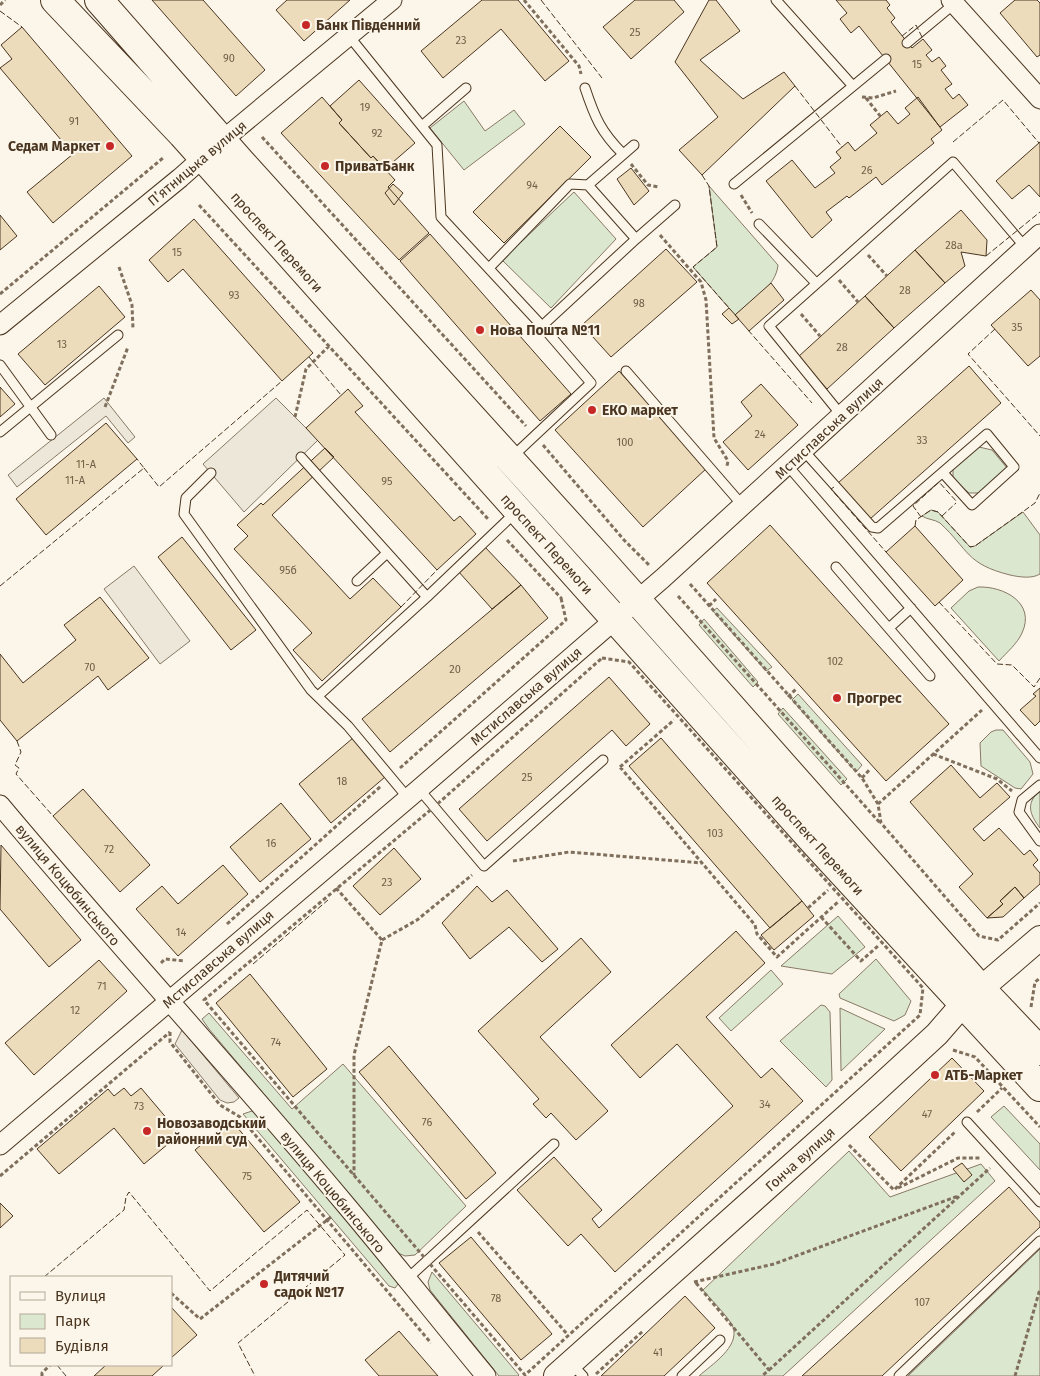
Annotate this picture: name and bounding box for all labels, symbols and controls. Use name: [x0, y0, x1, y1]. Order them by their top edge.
place label: Банк Південний: [316, 17, 421, 34]
marker: Банк Південний: [300, 19, 312, 31]
house number: 25: [630, 26, 641, 39]
house number: 23: [456, 34, 466, 47]
house number: 90: [223, 52, 235, 65]
house number: 15: [912, 58, 923, 71]
house number: 19: [360, 101, 370, 114]
house number: 91: [69, 115, 79, 128]
street label: Пʼятницька вулиця: [144, 117, 250, 210]
house number: 92: [372, 127, 382, 140]
place label: Седам Маркет: [8, 138, 100, 155]
marker: Седам Маркет: [104, 140, 116, 152]
place label: ПриватБанк: [335, 158, 415, 175]
marker: ПриватБанк: [319, 160, 331, 172]
house number: 26: [861, 164, 873, 177]
house number: 94: [526, 179, 538, 192]
street label: проспект Перемоги: [227, 188, 326, 296]
house number: 28а: [945, 239, 963, 252]
house number: 15: [172, 246, 183, 259]
house number: 28: [899, 284, 911, 297]
house number: 93: [228, 289, 240, 302]
house number: 98: [633, 297, 645, 310]
house number: 35: [1012, 321, 1023, 334]
place label: Нова Пошта №11: [490, 322, 600, 339]
marker: Нова Пошта №11: [474, 324, 486, 336]
house number: 13: [57, 338, 67, 351]
house number: 28: [836, 341, 848, 354]
street label: Мстиславська вулиця: [772, 374, 887, 483]
place label: ЕКО маркет: [602, 402, 678, 419]
marker: ЕКО маркет: [586, 404, 598, 416]
house number: 24: [755, 428, 766, 441]
house number: 33: [917, 434, 927, 447]
house number: 100: [616, 436, 634, 449]
house number: 11-А: [76, 458, 97, 471]
house number: 11-А: [65, 474, 86, 487]
house number: 95: [381, 475, 393, 488]
street label: проспект Перемоги: [497, 490, 596, 598]
house number: 95б: [279, 564, 297, 577]
street label: Мстиславська вулиця: [467, 644, 585, 749]
house number: 102: [827, 655, 843, 668]
house number: 70: [85, 661, 95, 674]
house number: 20: [449, 663, 461, 676]
place label: Прогрес: [847, 690, 902, 707]
marker: Прогрес: [831, 692, 843, 704]
house number: 25: [522, 771, 533, 784]
house number: 18: [337, 775, 347, 788]
street label: проспект Перемоги: [768, 791, 867, 899]
street label: вулиця Коцюбинського: [12, 821, 124, 950]
house number: 103: [707, 827, 723, 840]
house number: 16: [266, 837, 276, 850]
house number: 72: [104, 843, 114, 856]
house number: 23: [382, 876, 392, 889]
street label: Мстиславська вулиця: [159, 907, 277, 1012]
house number: 14: [176, 926, 186, 939]
house number: 71: [97, 980, 107, 993]
house number: 12: [70, 1004, 80, 1017]
house number: 74: [271, 1036, 281, 1049]
place label: АТБ-Маркет: [944, 1067, 1023, 1084]
marker: АТБ-Маркет: [929, 1069, 941, 1081]
house number: 34: [759, 1098, 771, 1111]
house number: 73: [134, 1100, 144, 1113]
house number: 47: [922, 1108, 932, 1121]
place label: Новозаводський районний суд: [157, 1115, 266, 1148]
house number: 76: [422, 1116, 432, 1129]
street label: Гонча вулиця: [762, 1124, 839, 1195]
marker: Новозаводський районний суд: [141, 1125, 153, 1137]
street label: вулиця Коцюбинського: [277, 1128, 389, 1257]
house number: 75: [242, 1170, 253, 1183]
place label: Дитячий садок №17: [273, 1268, 344, 1301]
legend: [10, 1276, 172, 1366]
marker: Дитячий садок №17: [258, 1278, 270, 1290]
text: Вулиця: [55, 1287, 106, 1305]
house number: 78: [491, 1292, 501, 1305]
house number: 107: [914, 1296, 930, 1309]
text: Парк: [55, 1312, 90, 1330]
text: Будівля: [55, 1337, 109, 1355]
house number: 41: [653, 1346, 663, 1359]

